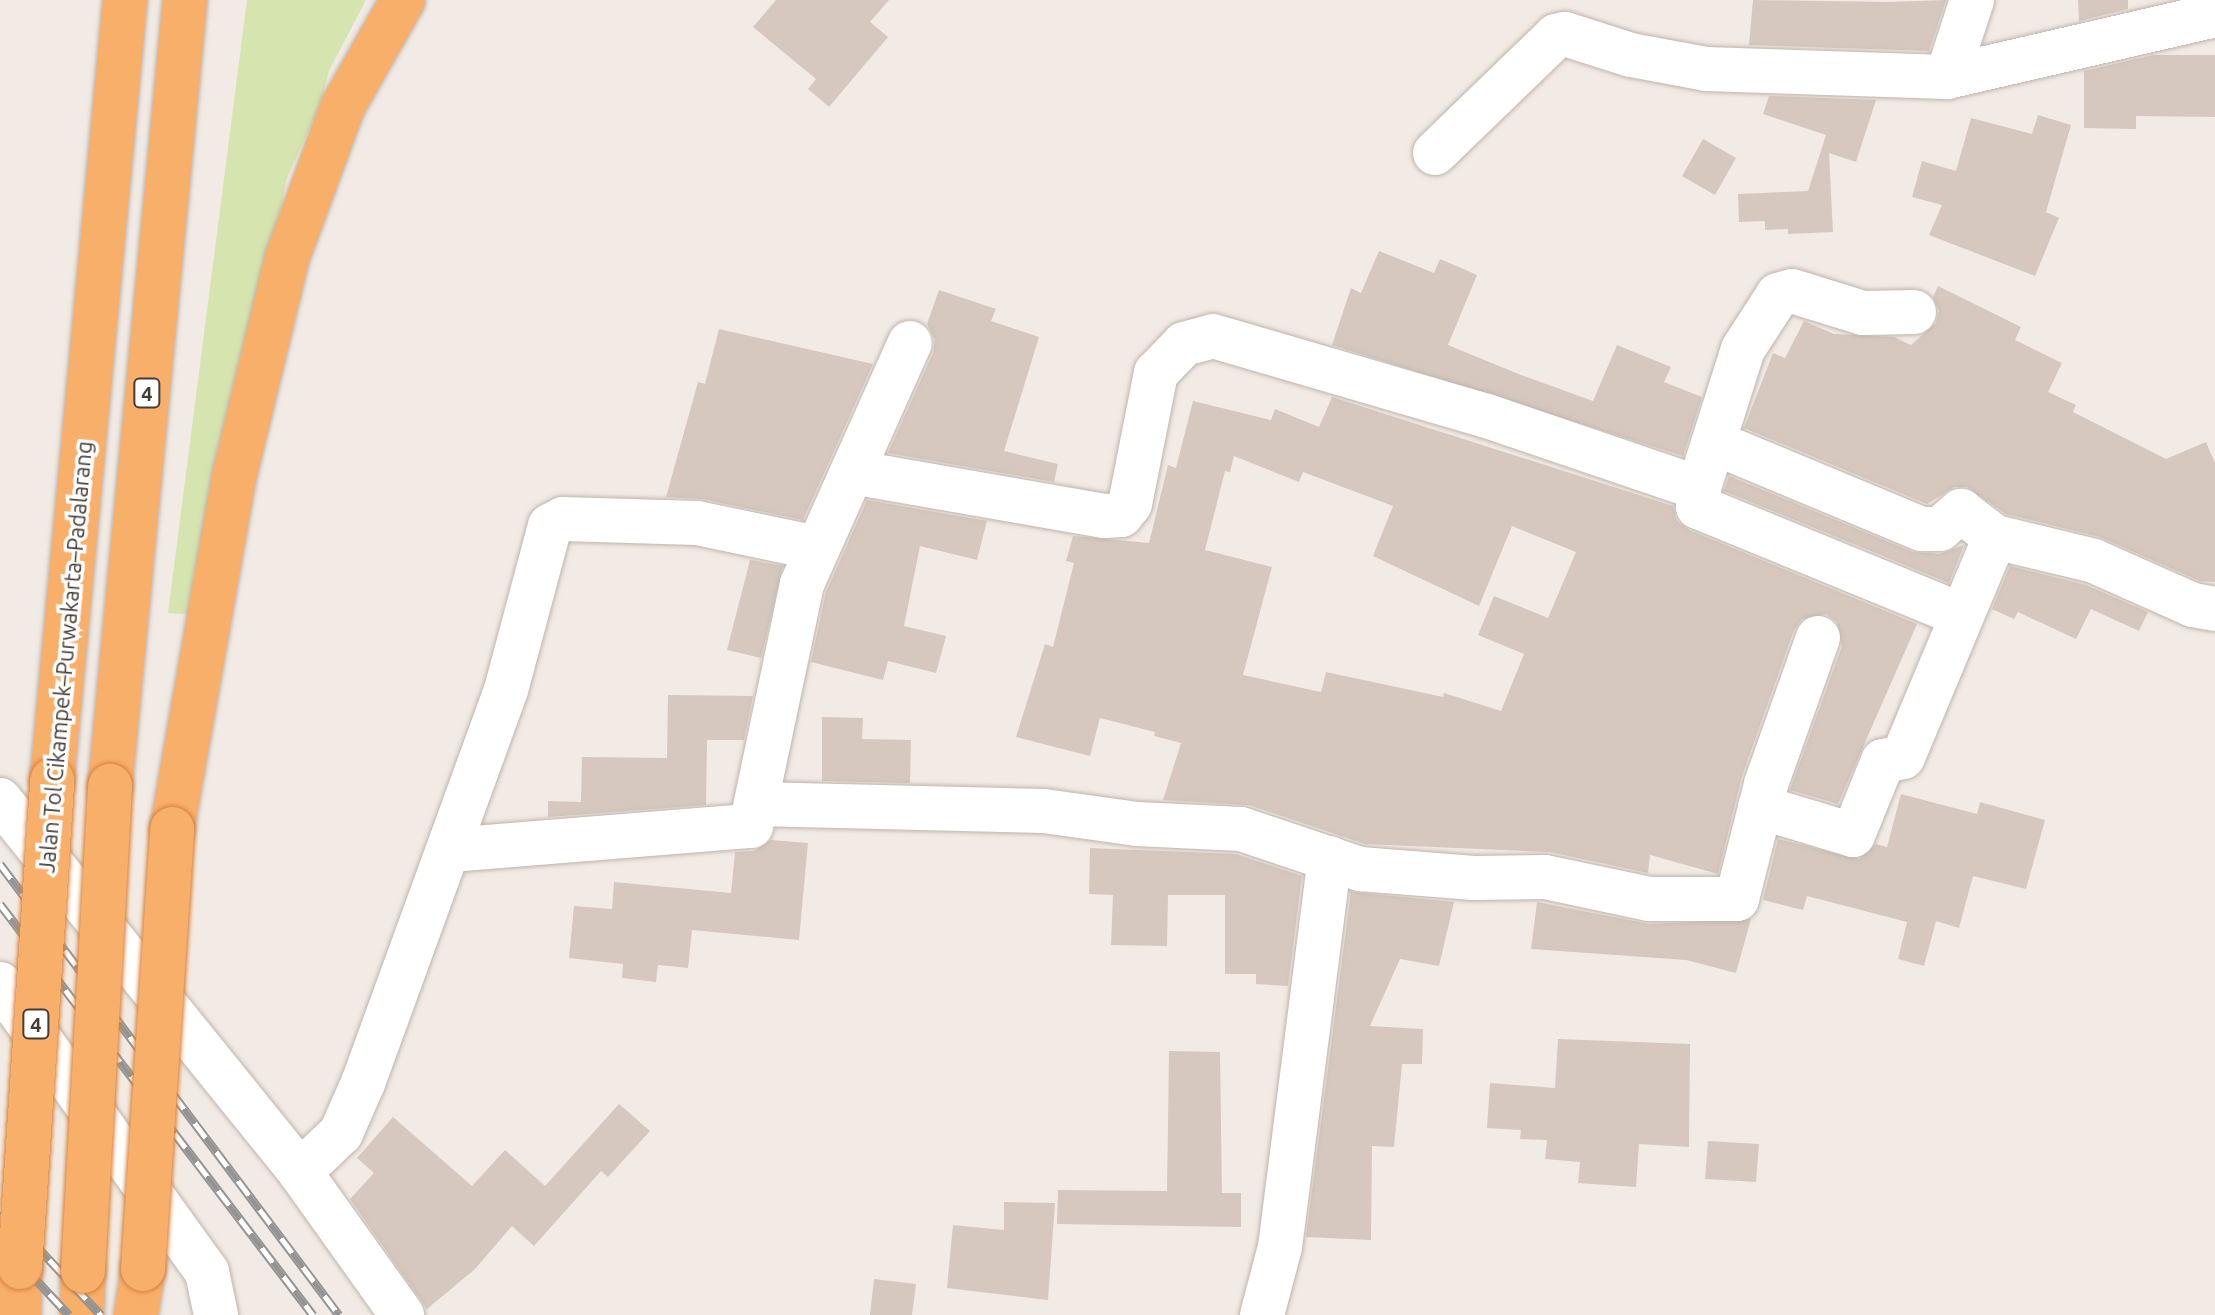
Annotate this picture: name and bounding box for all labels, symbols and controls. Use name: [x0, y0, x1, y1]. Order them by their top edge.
road number: 4: [133, 377, 161, 409]
street label: Jalan Tol Cikampek–Purwakarta–Padalarang: [33, 440, 97, 874]
road number: 4: [22, 1008, 50, 1040]

